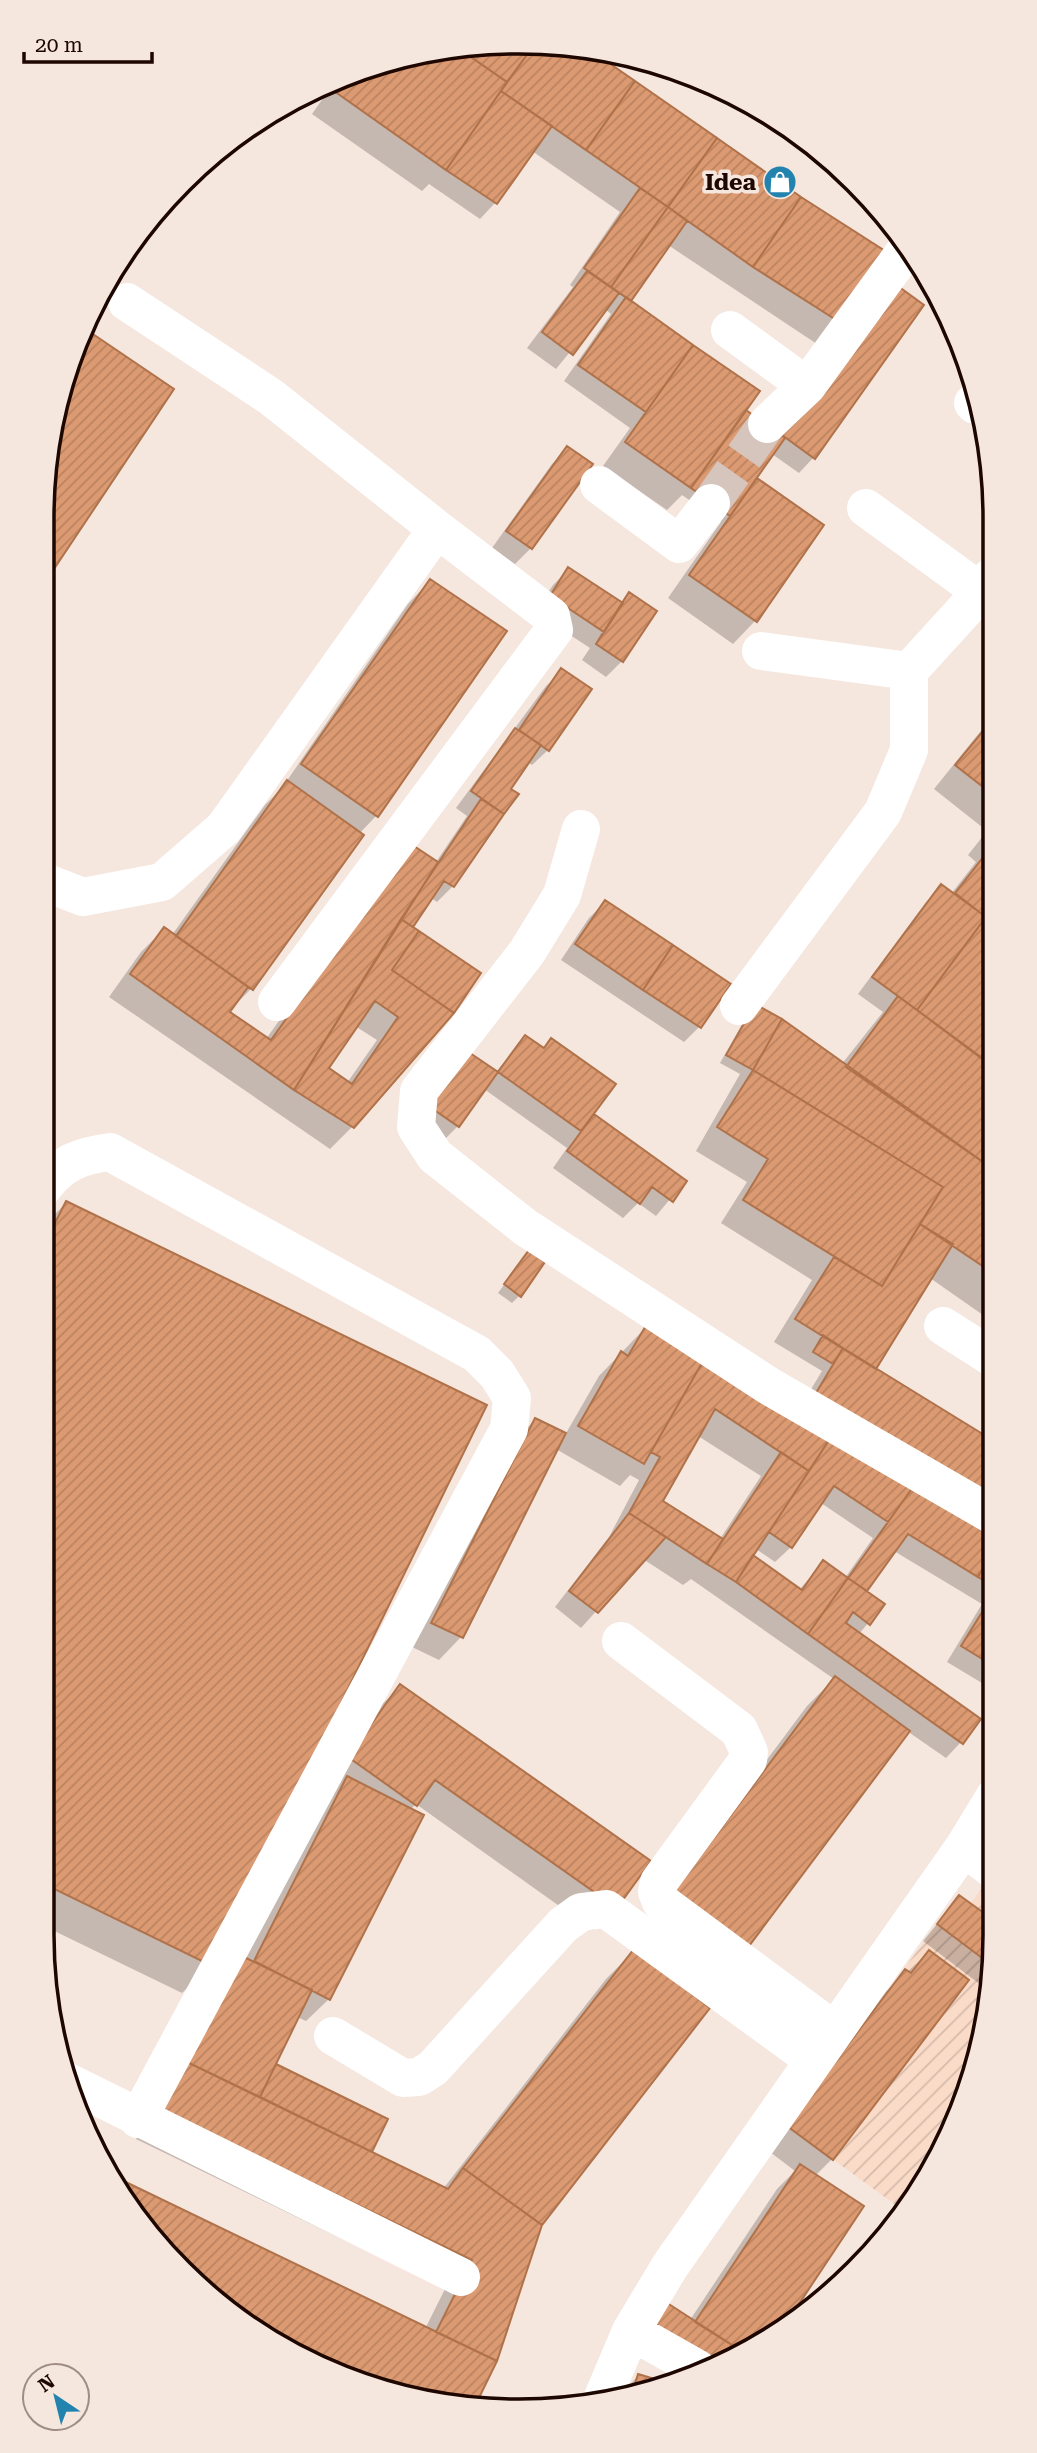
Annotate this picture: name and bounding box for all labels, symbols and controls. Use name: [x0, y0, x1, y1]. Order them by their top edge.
scale bar: [24, 21, 152, 65]
text: 20 m: [35, 33, 83, 57]
shop icon: Idea: [761, 163, 799, 201]
place label: Idea: [705, 169, 756, 196]
north arrow: [21, 2362, 91, 2432]
text: N: [34, 2370, 59, 2397]

